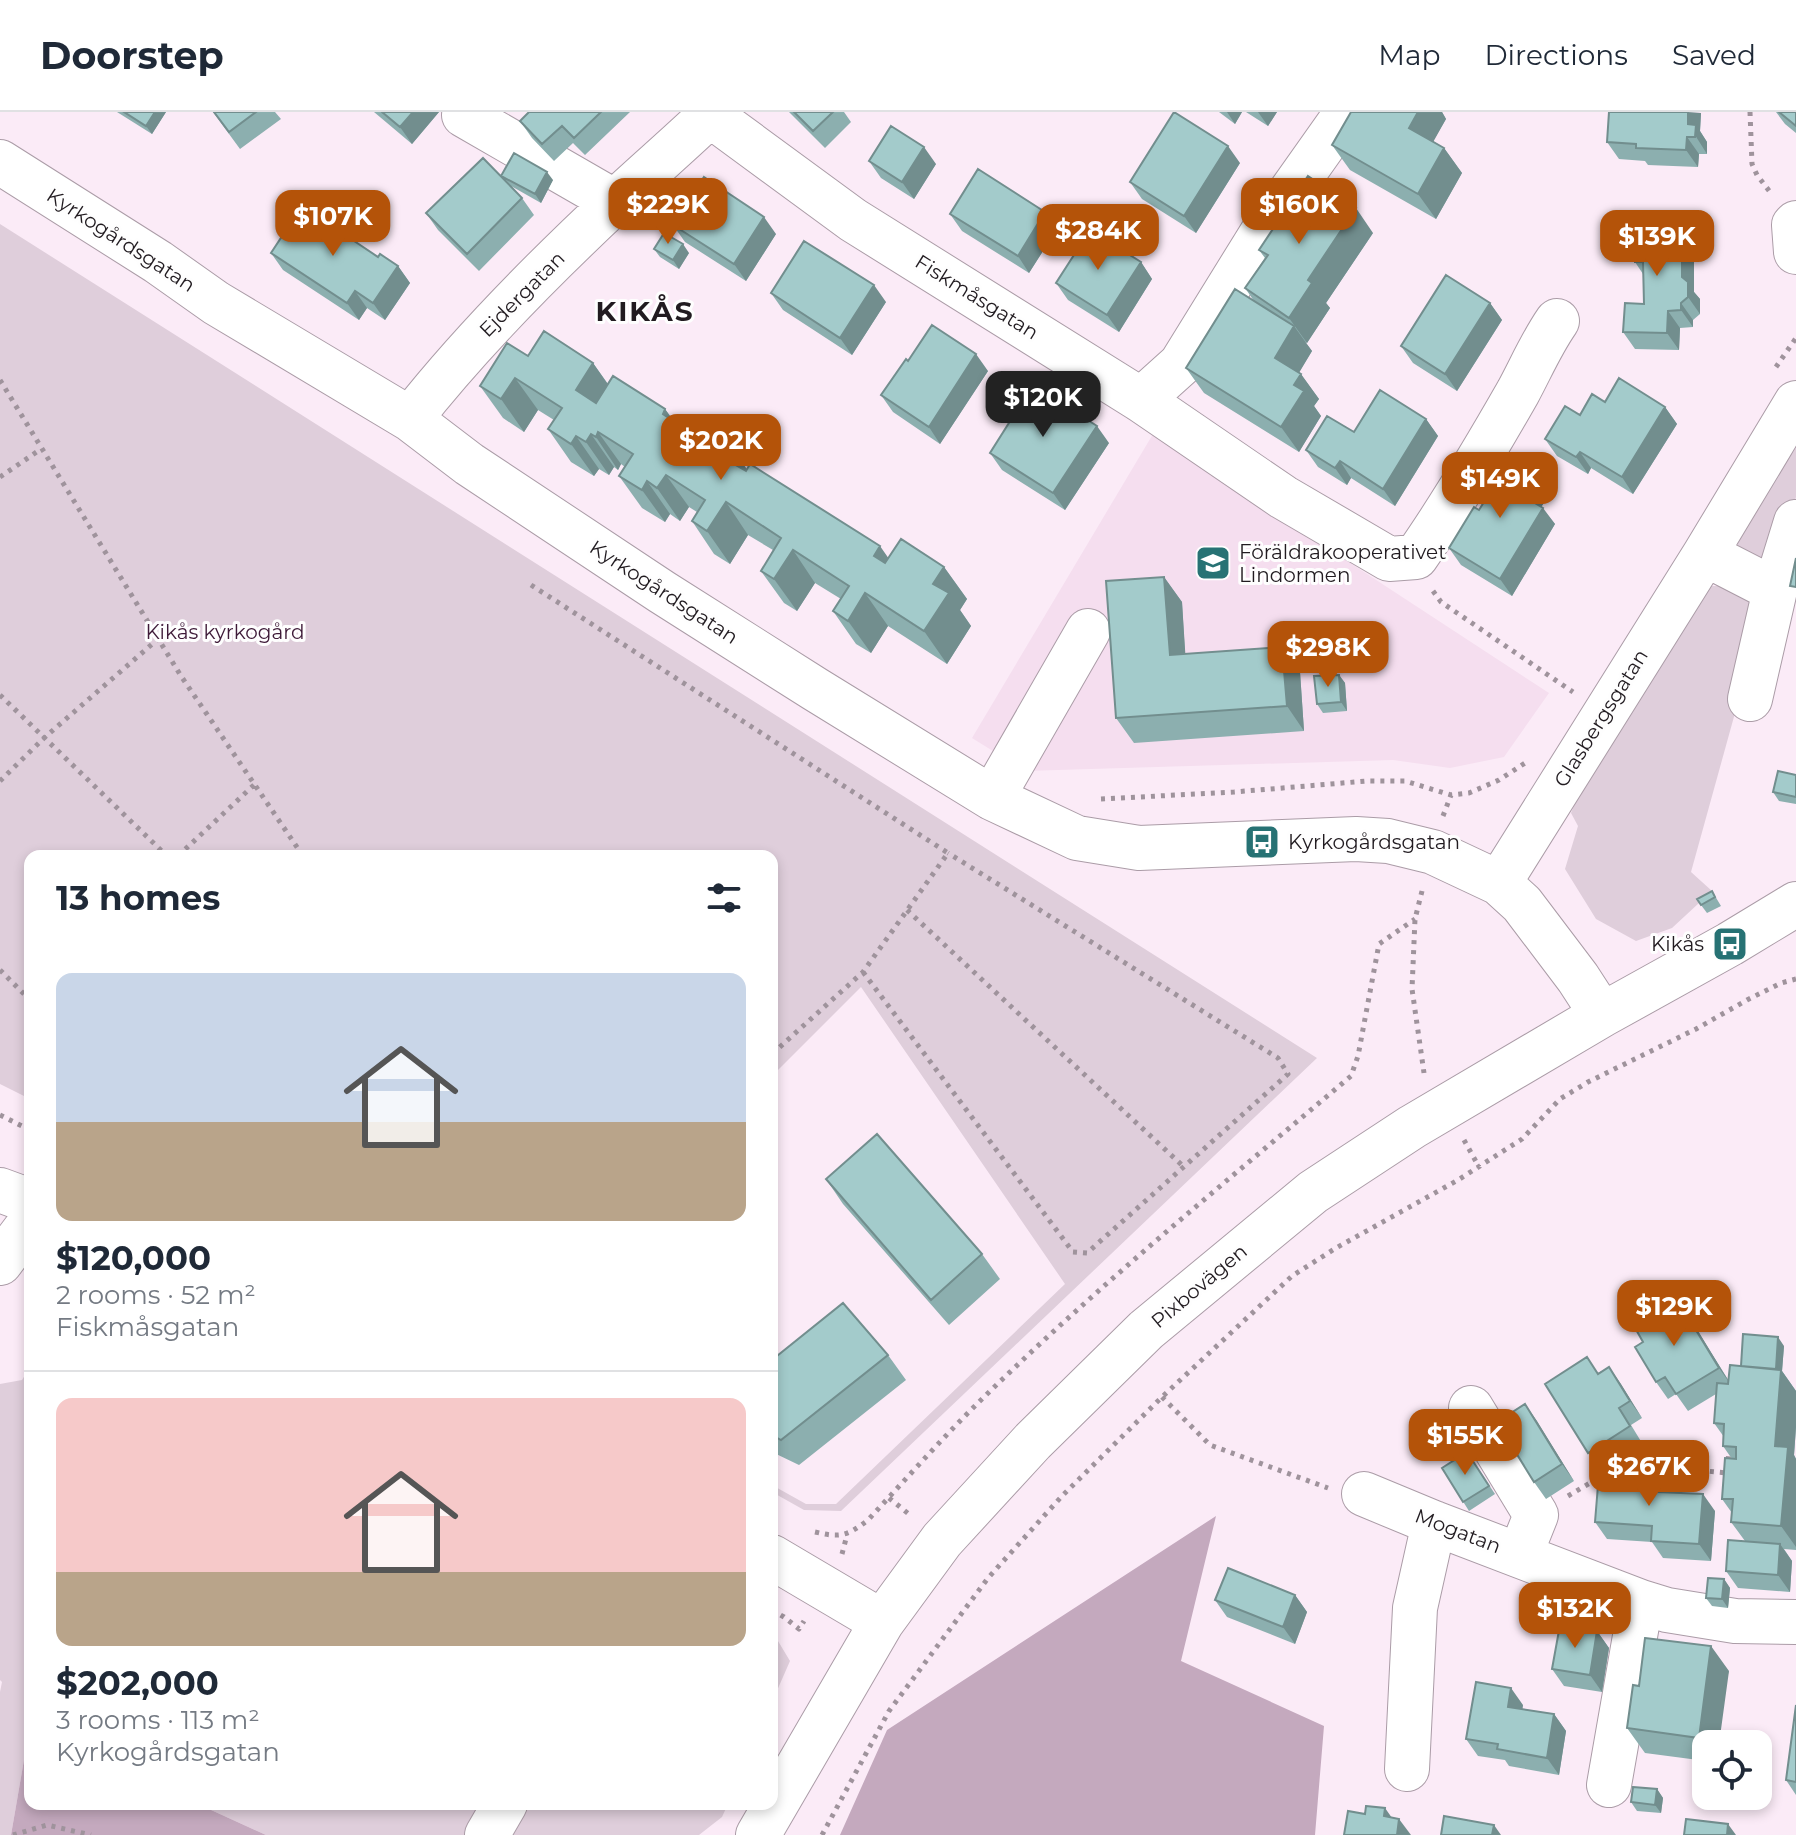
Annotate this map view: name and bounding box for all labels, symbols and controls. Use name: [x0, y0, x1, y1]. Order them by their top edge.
text: Doorstep: [40, 32, 224, 79]
text: Map: [1378, 38, 1440, 72]
text: Directions: [1484, 38, 1628, 72]
text: Saved: [1672, 38, 1756, 72]
pin: $229K: [612, 178, 724, 246]
pin: $160K: [1243, 178, 1355, 246]
street label: Kyrkogårdsgatan: [42, 183, 200, 297]
text: $229K: [626, 188, 710, 220]
text: $160K: [1259, 188, 1339, 220]
pin: $107K: [277, 190, 389, 258]
text: $107K: [293, 200, 373, 232]
pin: $284K: [1042, 204, 1154, 272]
pin: $139K: [1601, 210, 1713, 278]
text: $284K: [1055, 214, 1141, 246]
text: $139K: [1618, 220, 1696, 252]
street label: Ejdergatan: [474, 246, 570, 342]
street label: Fiskmåsgatan: [911, 249, 1043, 345]
district label: KIKÅS: [595, 294, 695, 328]
pin: $120K: [987, 371, 1099, 439]
text: $120K: [1004, 381, 1082, 413]
pin: $202K: [665, 414, 777, 482]
text: $202K: [679, 424, 763, 456]
pin: $149K: [1444, 452, 1556, 520]
text: $149K: [1460, 462, 1540, 494]
street label: Kyrkogårdsgatan: [585, 535, 743, 649]
place label: Föräldrakooperativet Lindormen: [1239, 540, 1446, 587]
school or university icon: Föräldrakooperativet Lindormen: [1194, 544, 1232, 582]
park label: Kikås kyrkogård: [145, 620, 305, 644]
pin: $298K: [1272, 621, 1384, 689]
text: $298K: [1286, 631, 1370, 663]
street label: Glasbergsgatan: [1549, 645, 1653, 791]
bus stop icon: Kyrkogårdsgatan: [1243, 823, 1281, 861]
place label: Kyrkogårdsgatan: [1288, 830, 1460, 854]
icon: filters: [702, 876, 746, 920]
text: 13 homes: [56, 877, 220, 919]
bus stop icon: Kikås: [1711, 925, 1749, 963]
place label: Kikås: [1651, 932, 1704, 956]
icon: home: [329, 1025, 473, 1169]
text: $120,000: [56, 1237, 211, 1279]
street label: Pixbovägen: [1146, 1239, 1252, 1333]
text: 2 rooms · 52 m²: [56, 1279, 256, 1311]
pin: $129K: [1618, 1280, 1730, 1348]
text: $129K: [1635, 1290, 1713, 1322]
text: Fiskmåsgatan: [56, 1311, 239, 1343]
pin: $155K: [1409, 1409, 1521, 1477]
text: $155K: [1427, 1419, 1503, 1451]
pin: $267K: [1593, 1440, 1705, 1508]
icon: home: [329, 1450, 473, 1594]
text: $267K: [1607, 1450, 1691, 1482]
street label: Mogatan: [1412, 1504, 1504, 1558]
pin: $132K: [1519, 1582, 1631, 1650]
text: $132K: [1537, 1592, 1613, 1624]
text: $202,000: [56, 1662, 219, 1704]
text: 3 rooms · 113 m²: [56, 1704, 260, 1736]
map controls: [1692, 1730, 1772, 1810]
button: locate: [1692, 1730, 1772, 1810]
text: Kyrkogårdsgatan: [56, 1736, 280, 1768]

